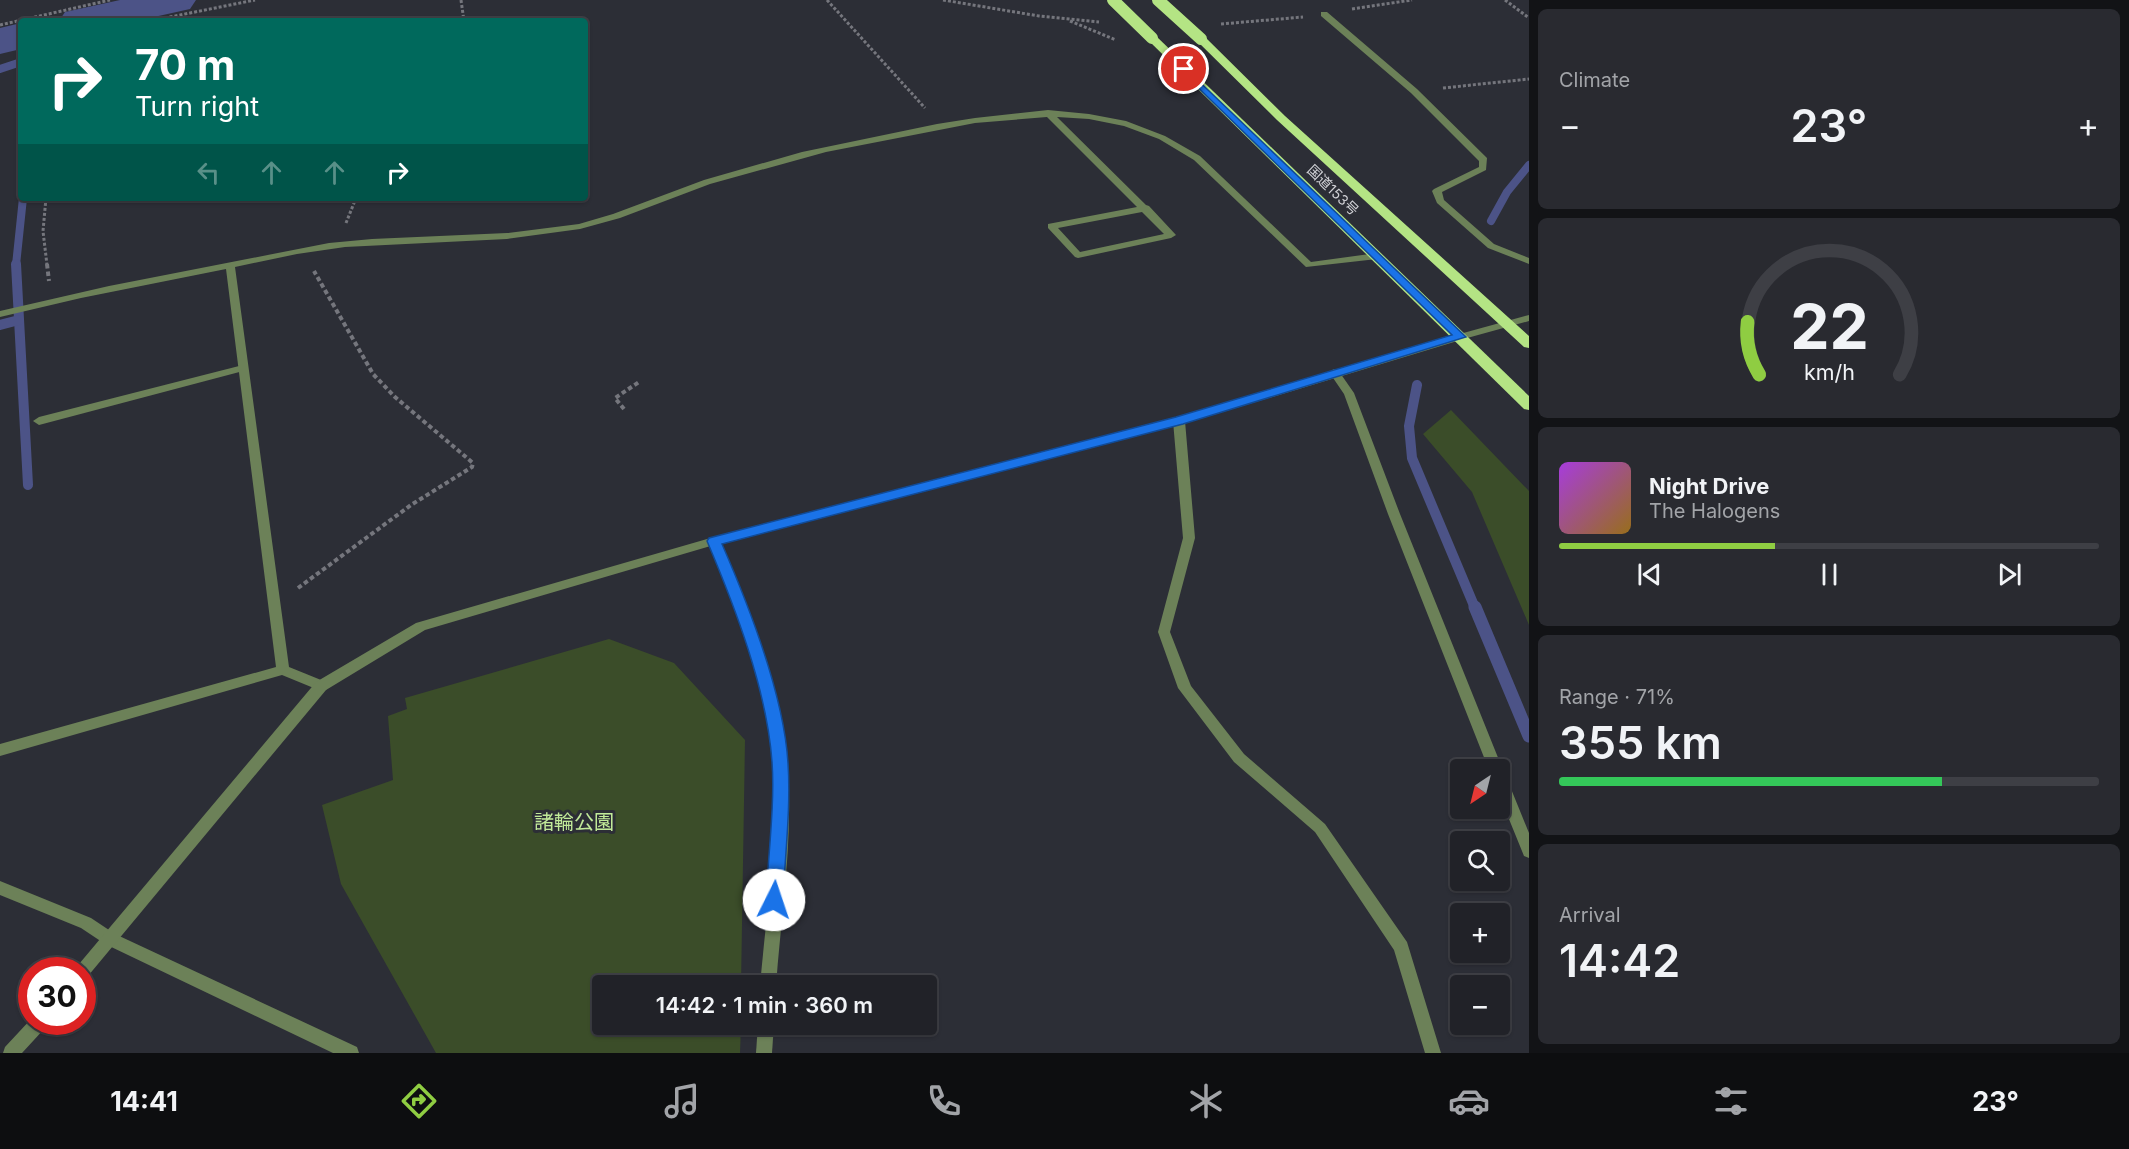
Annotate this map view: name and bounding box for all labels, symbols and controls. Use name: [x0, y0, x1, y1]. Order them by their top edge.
text: 70 m: [135, 39, 235, 90]
icon: right: [36, 42, 114, 120]
pin: [1158, 43, 1209, 94]
icon: arrive: [1167, 52, 1200, 85]
text: Climate: [1559, 68, 1630, 92]
text: Turn right: [135, 90, 259, 123]
text: 23°: [1791, 98, 1867, 153]
text: −: [1559, 105, 1581, 145]
text: +: [2077, 105, 2099, 145]
icon: left: [192, 156, 225, 189]
icon: ahead: [255, 156, 288, 189]
icon: ahead: [318, 156, 351, 189]
icon: right: [381, 156, 414, 189]
street label: 国道153号: [1304, 161, 1363, 218]
text: 22: [1790, 289, 1868, 364]
text: km/h: [1804, 359, 1854, 385]
text: Night Drive: [1649, 473, 1769, 499]
text: The Halogens: [1649, 499, 1780, 523]
icon: previous: [1633, 558, 1666, 591]
icon: pause: [1813, 558, 1846, 591]
icon: next: [1993, 558, 2026, 591]
text: Range · 71%: [1559, 685, 1675, 709]
text: 355 km: [1559, 715, 1722, 770]
north arrow: [1450, 759, 1510, 819]
map controls: [1450, 759, 1510, 1035]
park label: 諸輪公園: [534, 810, 614, 834]
button: search: [1450, 831, 1510, 891]
position arrow: [742, 868, 806, 932]
button: +: [1450, 903, 1510, 963]
text: Arrival: [1559, 903, 1621, 927]
text: 14:42: [1559, 933, 1680, 988]
speed limit sign: 30: [18, 957, 96, 1035]
button: −: [1450, 975, 1510, 1035]
text: 14:42 · 1 min · 360 m: [656, 992, 873, 1018]
icon: directions: [398, 1080, 440, 1122]
icon: music: [661, 1080, 703, 1122]
icon: phone: [923, 1080, 965, 1122]
icon: climate: [1185, 1080, 1227, 1122]
icon: car: [1448, 1080, 1490, 1122]
icon: filters: [1710, 1080, 1752, 1122]
text: 14:41: [110, 1085, 178, 1118]
text: 23°: [1972, 1085, 2019, 1118]

